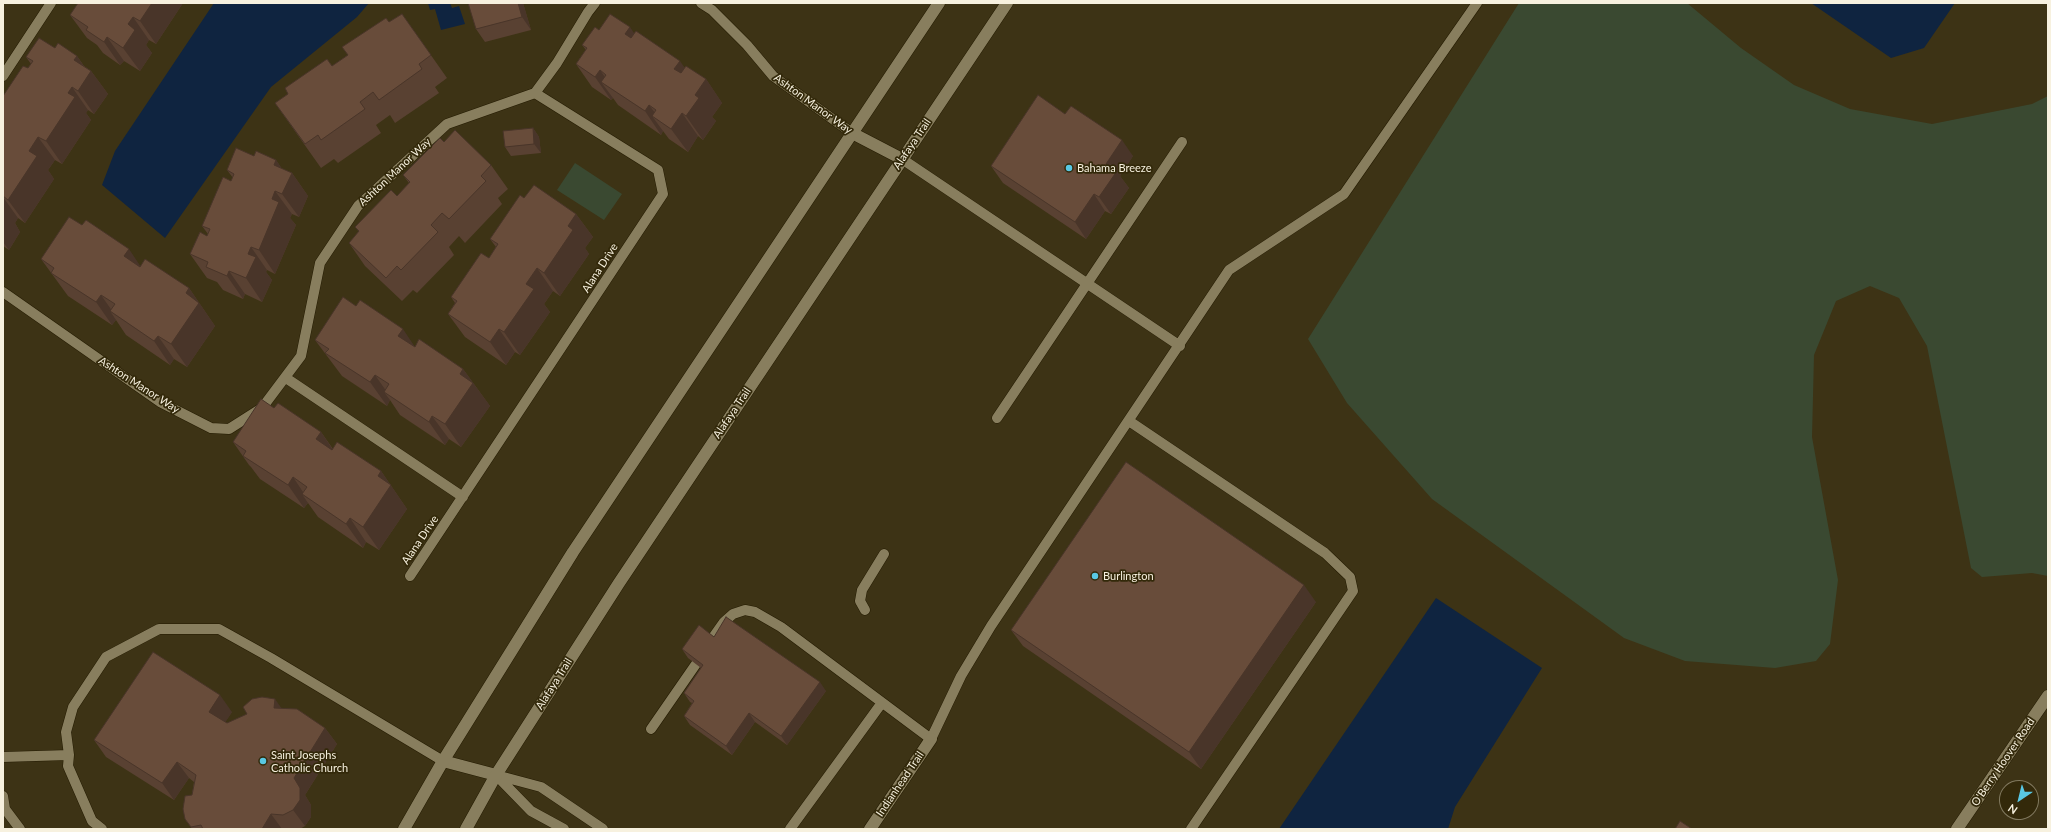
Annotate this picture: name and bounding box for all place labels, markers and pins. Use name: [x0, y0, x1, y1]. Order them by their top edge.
place label: Bahama Breeze: [1077, 161, 1151, 175]
marker: Bahama Breeze: [1064, 163, 1074, 173]
place label: Burlington: [1103, 569, 1154, 583]
marker: Burlington: [1090, 571, 1100, 581]
place label: Saint Josephs Catholic Church: [271, 748, 348, 774]
marker: Saint Josephs Catholic Church: [258, 756, 268, 766]

